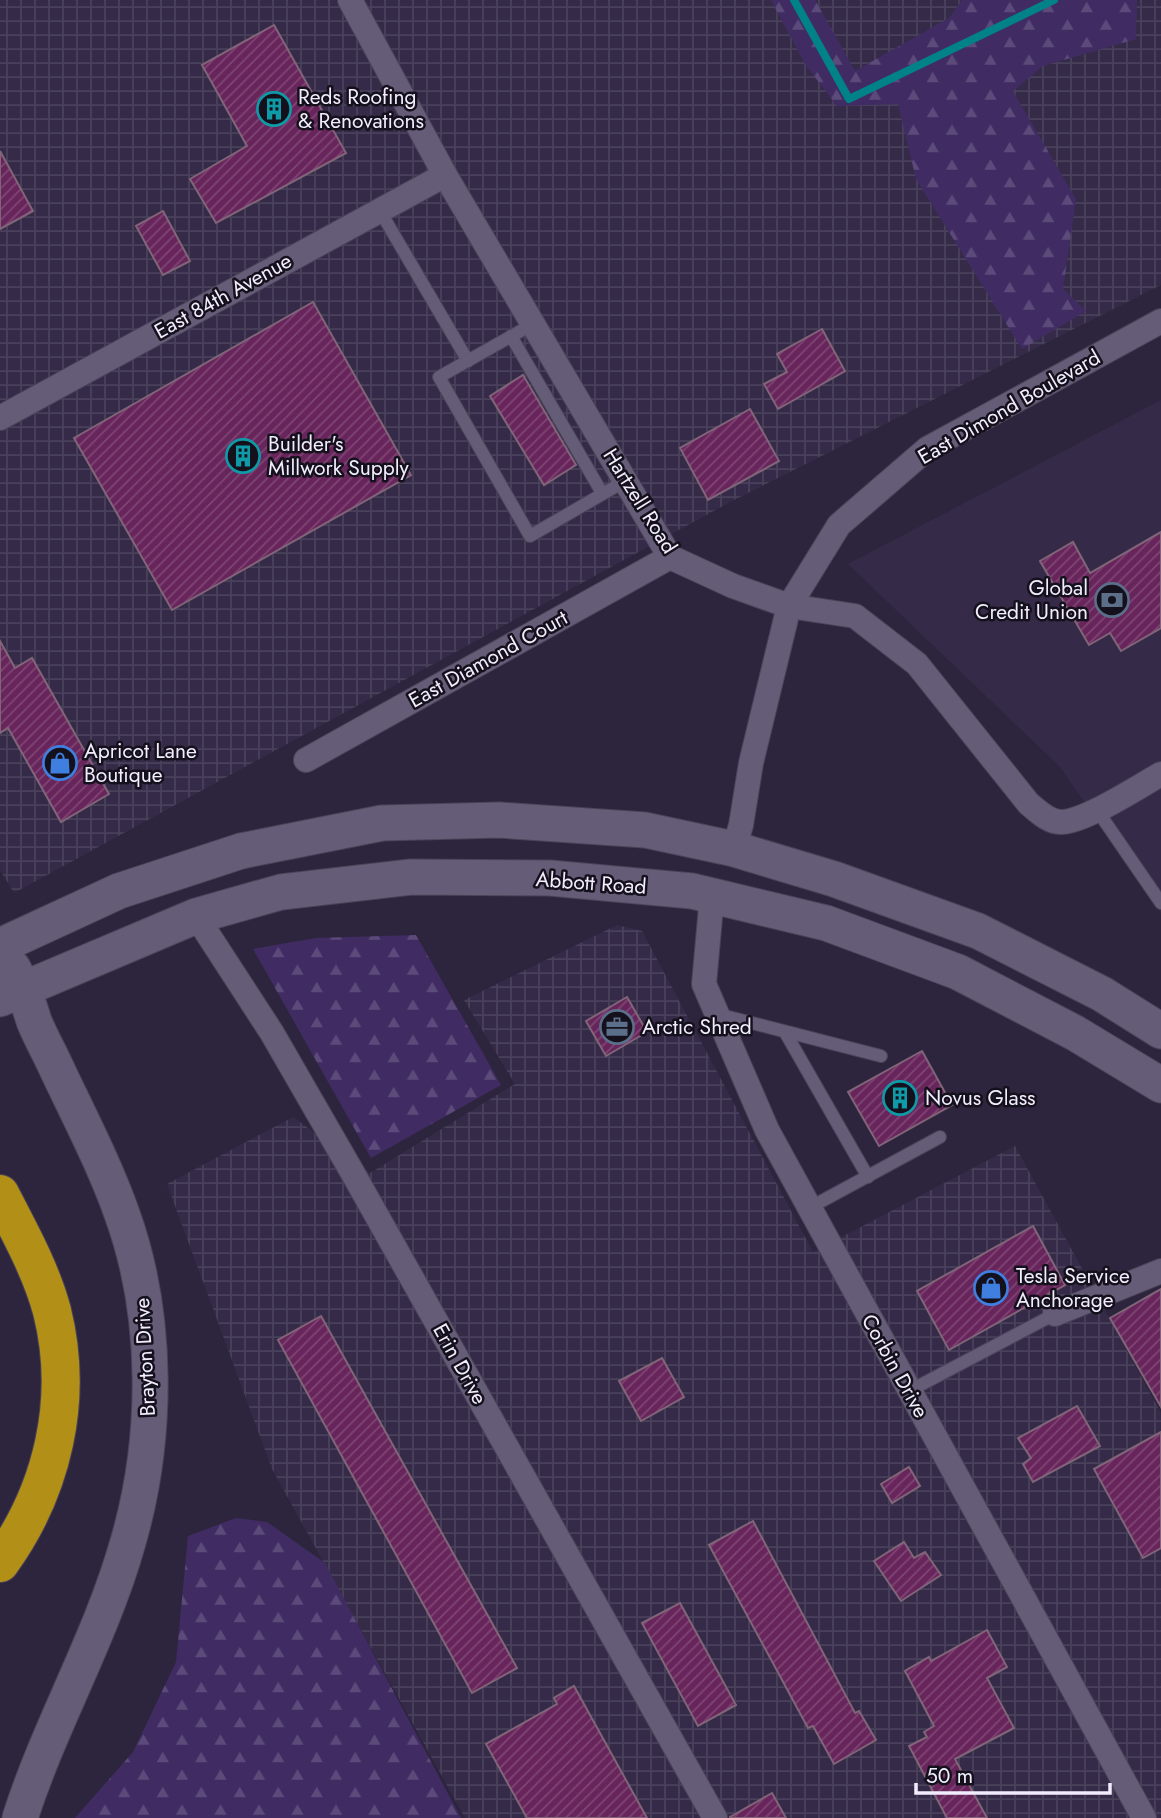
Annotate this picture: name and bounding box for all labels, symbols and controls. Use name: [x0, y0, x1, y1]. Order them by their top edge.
place label: Reds Roofing & Renovations: [298, 82, 424, 136]
building icon: Reds Roofing & Renovations: [255, 90, 293, 128]
street label: East 84th Avenue: [149, 246, 297, 346]
street label: East Dimond Boulevard: [912, 342, 1106, 472]
place label: Builder's Millwork Supply: [268, 429, 410, 483]
building icon: Builder's Millwork Supply: [224, 437, 262, 475]
street label: Hartzell Road: [596, 443, 684, 559]
place label: Global Credit Union: [975, 573, 1088, 627]
bank icon: Global Credit Union: [1093, 581, 1131, 619]
street label: East Diamond Court: [403, 603, 573, 715]
place label: Apricot Lane Boutique: [84, 736, 197, 790]
shop icon: Apricot Lane Boutique: [41, 744, 79, 782]
street label: Abbott Road: [535, 864, 647, 902]
office icon: Arctic Shred: [598, 1008, 636, 1046]
place label: Arctic Shred: [642, 1012, 752, 1042]
building icon: Novus Glass: [881, 1079, 919, 1117]
place label: Novus Glass: [925, 1083, 1036, 1113]
place label: Tesla Service Anchorage: [1016, 1261, 1130, 1315]
shop icon: Tesla Service Anchorage: [972, 1269, 1010, 1307]
street label: Brayton Drive: [127, 1297, 163, 1417]
street label: Corbin Drive: [854, 1309, 936, 1423]
street label: Erin Drive: [425, 1318, 495, 1410]
scale bar: [916, 1752, 1110, 1796]
text: 50 m: [926, 1761, 973, 1791]

